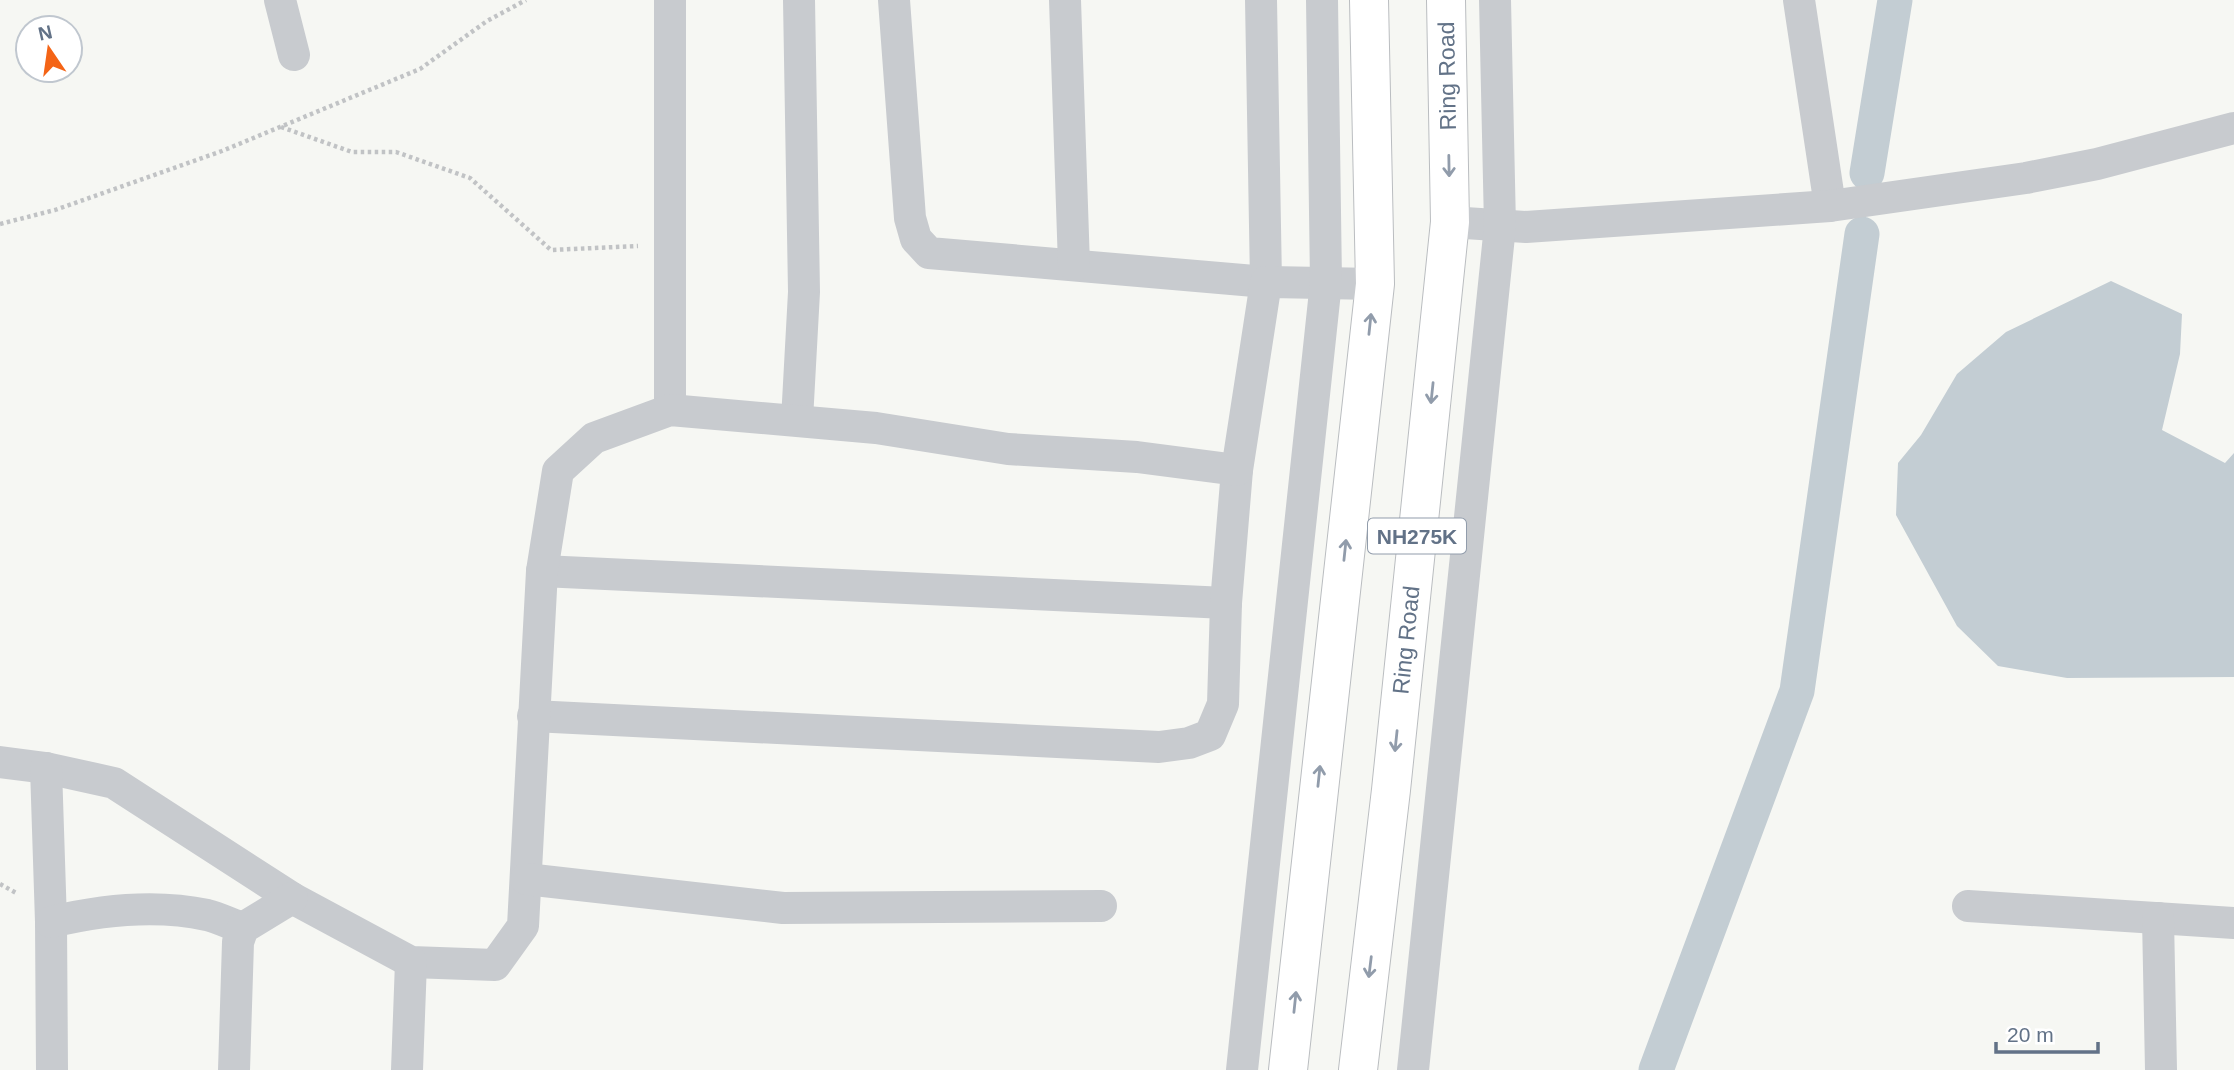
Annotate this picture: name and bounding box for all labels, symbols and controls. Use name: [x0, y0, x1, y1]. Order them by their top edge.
north arrow: [14, 14, 84, 84]
text: N: [36, 21, 54, 45]
street label: Ring Road: [1433, 21, 1461, 131]
one-way arrow: [1442, 154, 1456, 177]
one-way arrow: [1364, 313, 1377, 336]
one-way arrow: [1426, 381, 1439, 404]
road number: NH275K: [1368, 518, 1466, 554]
one-way arrow: [1338, 539, 1351, 562]
street label: Ring Road: [1387, 585, 1425, 695]
one-way arrow: [1389, 729, 1402, 752]
one-way arrow: [1313, 765, 1326, 788]
one-way arrow: [1364, 955, 1377, 978]
one-way arrow: [1289, 991, 1302, 1014]
scale bar: [1996, 1010, 2098, 1054]
text: 20 m: [2007, 1023, 2054, 1046]

